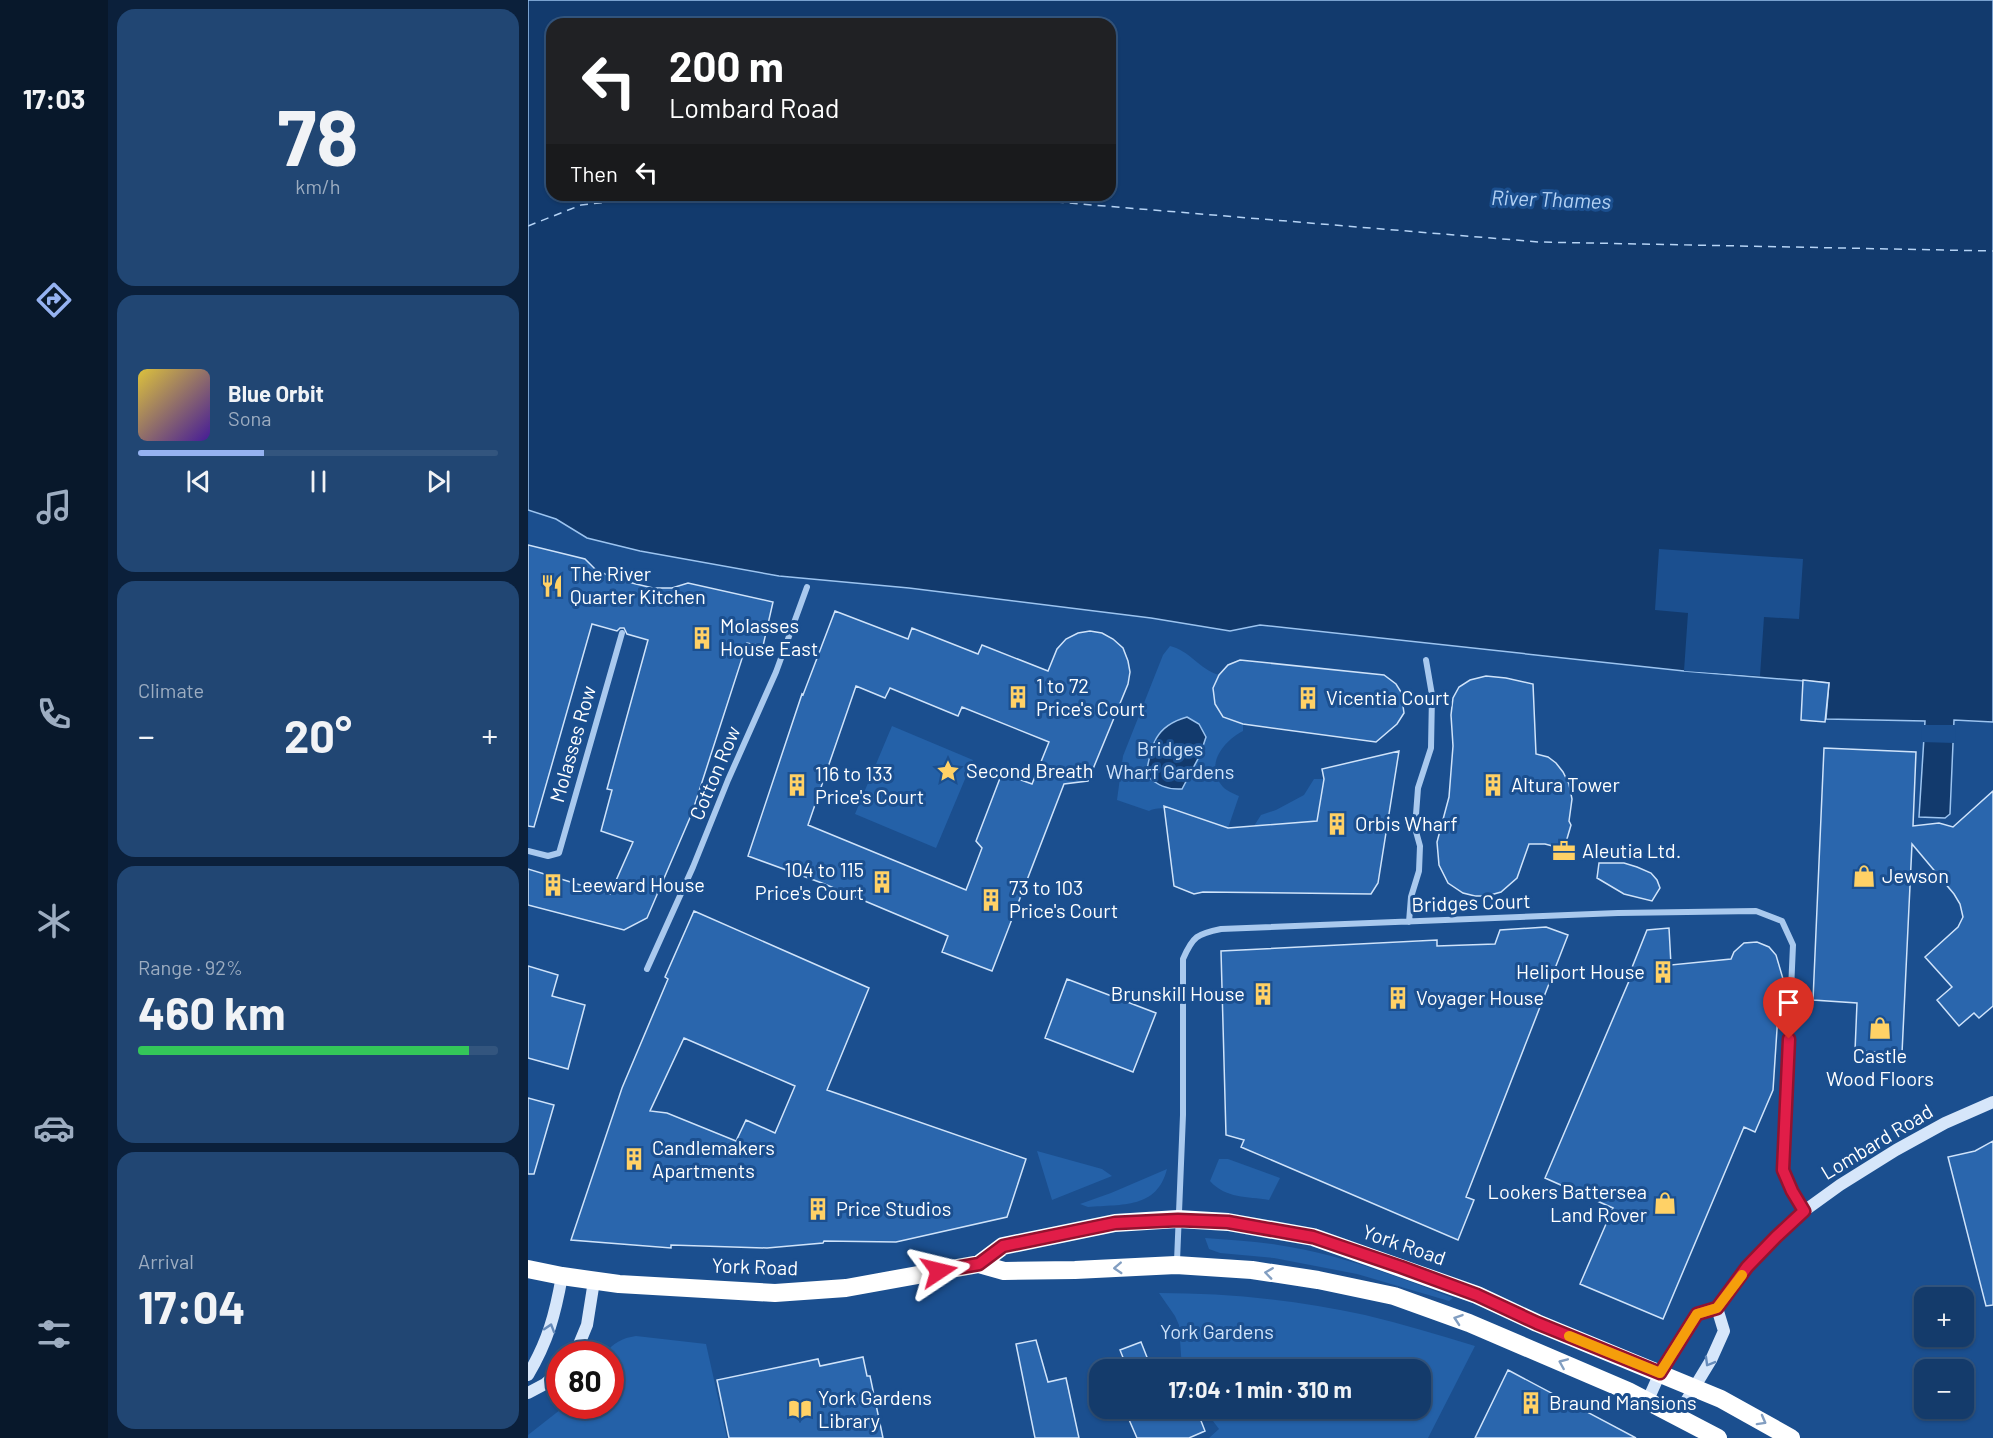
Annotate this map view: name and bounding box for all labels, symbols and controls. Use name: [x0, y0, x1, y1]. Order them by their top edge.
text: 200 m: [669, 40, 784, 90]
icon: left: [570, 42, 648, 120]
text: 17:03: [23, 82, 85, 114]
text: 78: [278, 88, 358, 182]
text: Lombard Road: [669, 91, 839, 123]
icon: left: [630, 156, 663, 189]
text: Then: [570, 160, 618, 186]
text: km/h: [295, 174, 341, 198]
water label: River Thames: [1491, 184, 1612, 213]
icon: directions: [33, 279, 75, 321]
text: Blue Orbit: [228, 380, 324, 406]
text: Sona: [228, 406, 272, 430]
icon: previous: [182, 465, 215, 498]
icon: pause: [302, 465, 335, 498]
icon: next: [422, 465, 455, 498]
icon: music: [33, 486, 75, 528]
place label: The River Quarter Kitchen: [570, 561, 706, 608]
restaurant icon: The River Quarter Kitchen: [539, 573, 565, 599]
place label: Molasses House East: [720, 613, 818, 660]
building icon: Molasses House East: [689, 625, 715, 651]
place label: 1 to 72 Price's Court: [1036, 673, 1145, 720]
text: Climate: [138, 678, 204, 702]
street label: Molasses Row: [544, 683, 600, 805]
building icon: 1 to 72 Price's Court: [1005, 684, 1031, 710]
building icon: Vicentia Court: [1295, 685, 1321, 711]
place label: Vicentia Court: [1326, 685, 1450, 709]
icon: phone: [33, 693, 75, 735]
text: 20°: [284, 708, 352, 762]
text: −: [138, 715, 155, 755]
text: +: [482, 715, 498, 755]
street label: Cotton Row: [684, 722, 745, 823]
park label: Bridges Wharf Gardens: [1106, 736, 1234, 783]
place icon: Second Breath: [935, 758, 961, 784]
place label: Second Breath: [966, 758, 1094, 782]
place label: 116 to 133 Price's Court: [815, 761, 924, 808]
building icon: 116 to 133 Price's Court: [784, 772, 810, 798]
building icon: Altura Tower: [1480, 772, 1506, 798]
place label: Altura Tower: [1511, 772, 1620, 796]
building icon: Orbis Wharf: [1324, 811, 1350, 837]
place label: Orbis Wharf: [1355, 811, 1458, 835]
office icon: Aleutia Ltd.: [1551, 838, 1577, 864]
place label: Aleutia Ltd.: [1582, 838, 1681, 862]
place label: 104 to 115 Price's Court: [755, 857, 864, 904]
shop icon: Jewson: [1851, 863, 1877, 889]
place label: Jewson: [1882, 863, 1949, 887]
building icon: 104 to 115 Price's Court: [869, 869, 895, 895]
building icon: Leeward House: [540, 872, 566, 898]
place label: Leeward House: [571, 872, 705, 896]
place label: 73 to 103 Price's Court: [1009, 875, 1118, 922]
building icon: 73 to 103 Price's Court: [978, 887, 1004, 913]
street label: Bridges Court: [1411, 888, 1531, 916]
icon: climate: [33, 900, 75, 942]
text: Range · 92%: [138, 955, 243, 979]
place label: Heliport House: [1516, 959, 1645, 983]
building icon: Heliport House: [1650, 959, 1676, 985]
pin: [1763, 977, 1814, 1039]
place label: Brunskill House: [1111, 981, 1245, 1005]
building icon: Brunskill House: [1250, 981, 1276, 1007]
text: 460 km: [138, 985, 286, 1039]
building icon: Voyager House: [1385, 985, 1411, 1011]
place label: Voyager House: [1416, 985, 1544, 1009]
icon: arrive: [1772, 986, 1805, 1019]
shop icon: Castle Wood Floors: [1867, 1015, 1893, 1041]
place label: Castle Wood Floors: [1826, 1043, 1934, 1090]
street label: Lombard Road: [1816, 1098, 1937, 1184]
icon: car: [33, 1107, 75, 1149]
place label: Candlemakers Apartments: [652, 1135, 775, 1182]
building icon: Candlemakers Apartments: [621, 1146, 647, 1172]
place label: Lookers Battersea Land Rover: [1488, 1179, 1647, 1226]
shop icon: Lookers Battersea Land Rover: [1652, 1190, 1678, 1216]
building icon: Price Studios: [805, 1196, 831, 1222]
place label: Price Studios: [836, 1196, 951, 1220]
street label: York Road: [1360, 1219, 1449, 1269]
position arrow: [907, 1239, 971, 1303]
text: Arrival: [138, 1249, 194, 1273]
street label: York Road: [711, 1252, 799, 1280]
one-way arrow: [1114, 1261, 1123, 1274]
one-way arrow: [1264, 1267, 1273, 1279]
text: 17:04: [138, 1279, 246, 1333]
map controls: [1914, 1287, 1974, 1419]
button: +: [1914, 1287, 1974, 1347]
icon: filters: [33, 1313, 75, 1355]
one-way arrow: [1453, 1313, 1464, 1326]
park label: York Gardens: [1160, 1319, 1274, 1343]
one-way arrow: [543, 1323, 555, 1334]
speed limit sign: 80: [546, 1341, 624, 1419]
one-way arrow: [1704, 1356, 1716, 1366]
one-way arrow: [1559, 1358, 1570, 1370]
button: −: [1914, 1359, 1974, 1419]
text: 17:04 · 1 min · 310 m: [1168, 1376, 1352, 1402]
place label: York Gardens Library: [818, 1385, 932, 1432]
building icon: Braund Mansions: [1518, 1390, 1544, 1416]
place label: Braund Mansions: [1549, 1390, 1697, 1414]
library icon: York Gardens Library: [787, 1396, 813, 1422]
one-way arrow: [1755, 1414, 1766, 1425]

